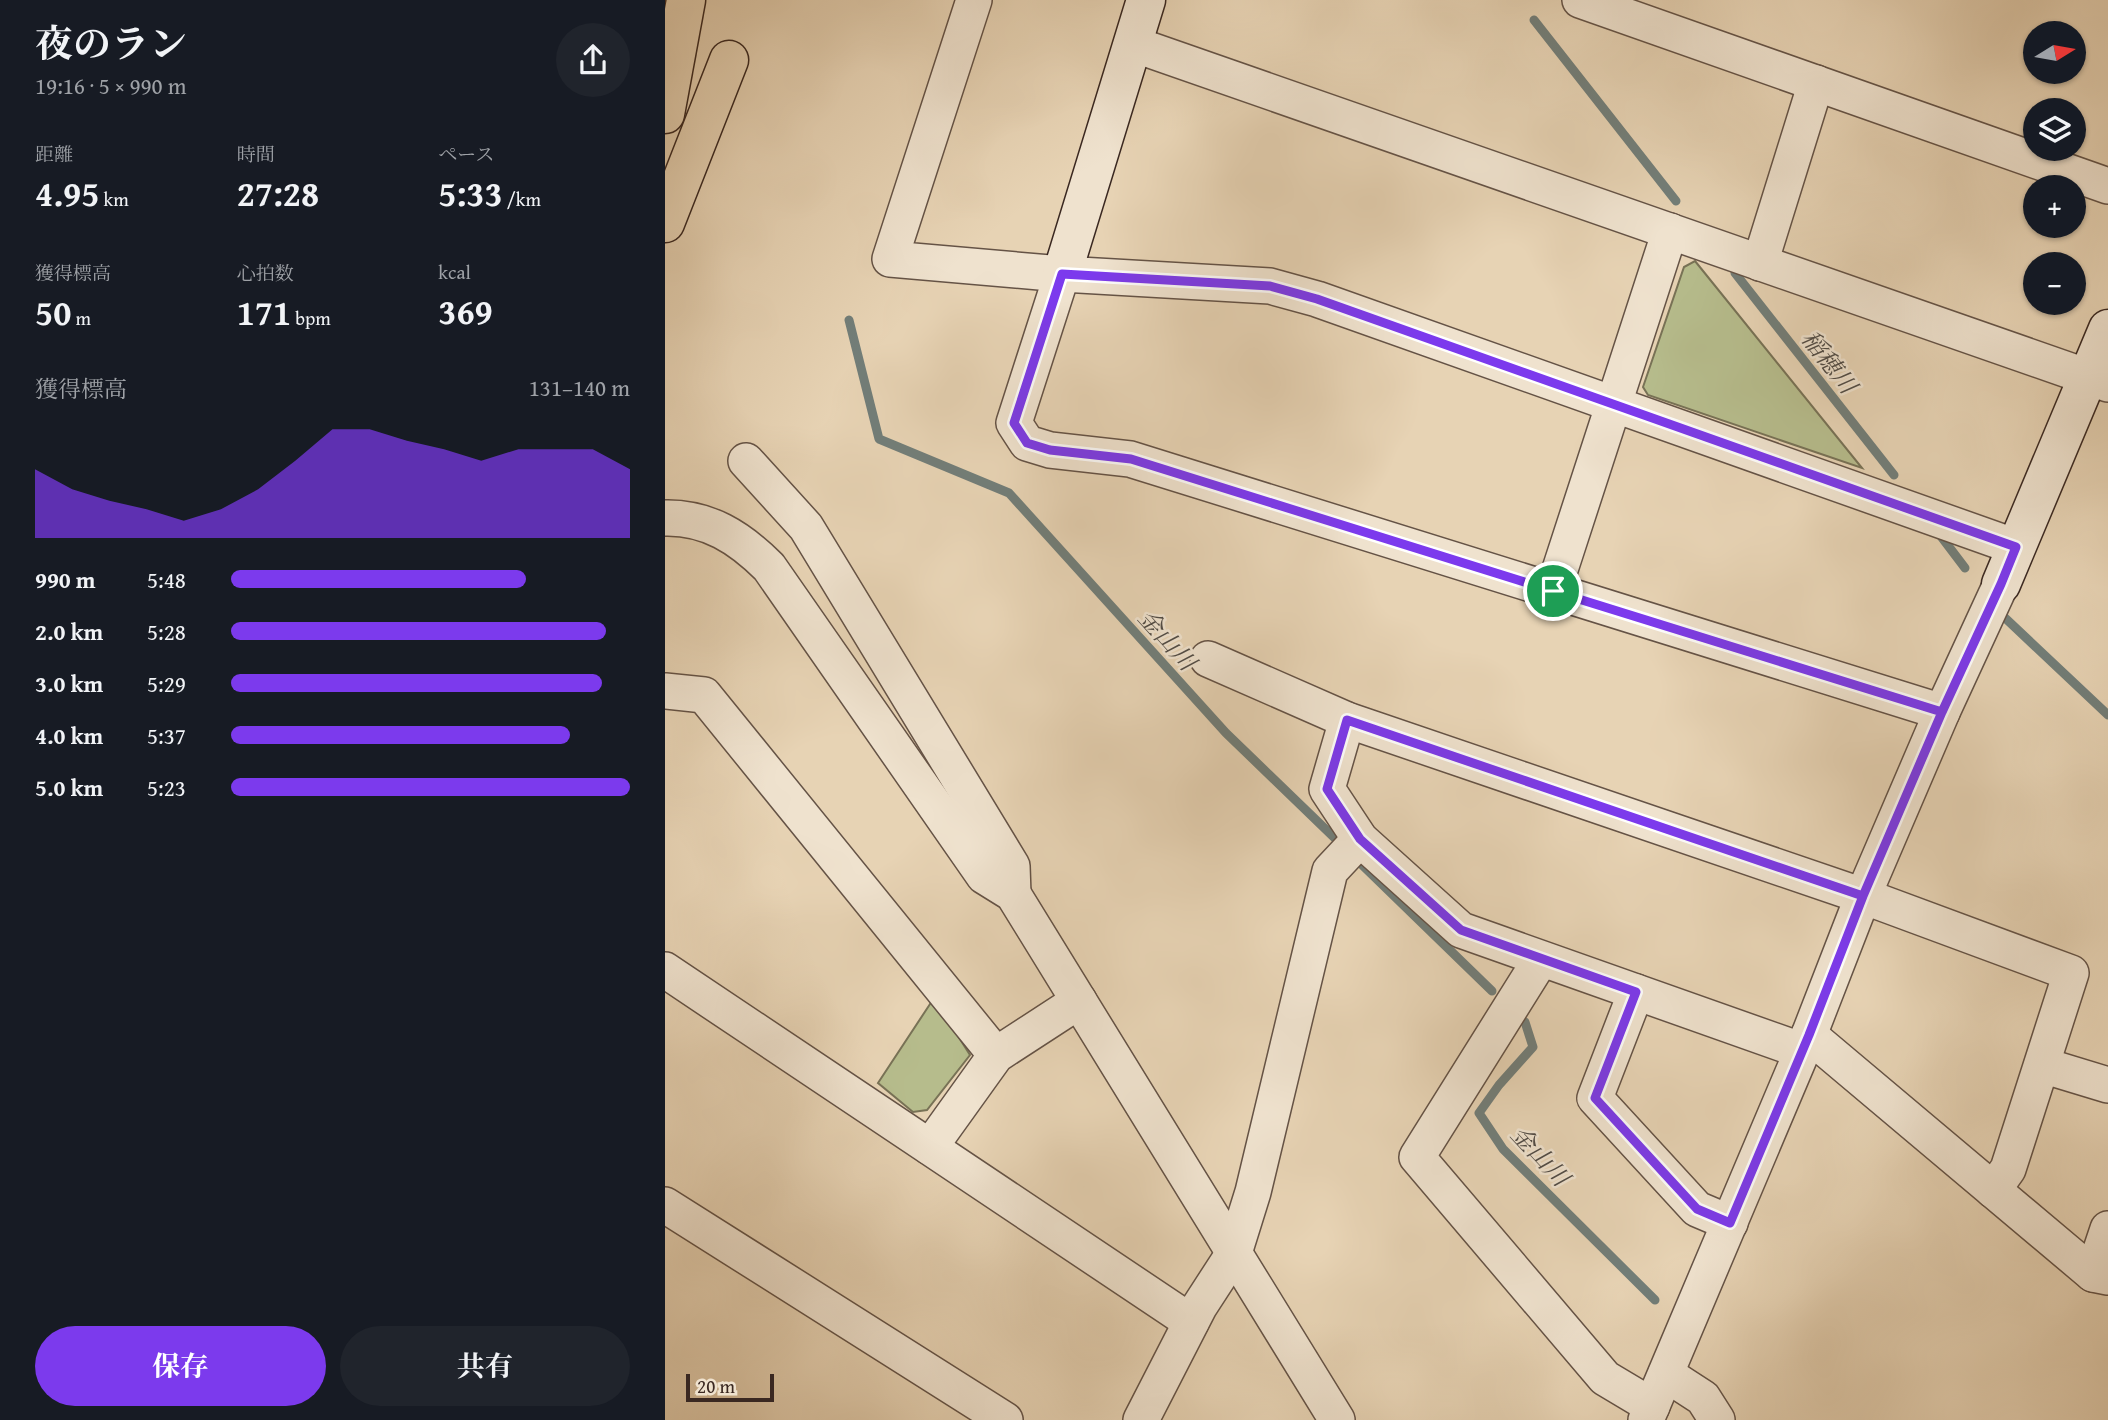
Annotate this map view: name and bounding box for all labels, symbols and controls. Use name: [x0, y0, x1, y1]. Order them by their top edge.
text: 夜のラン: [35, 15, 187, 71]
north arrow: [2023, 21, 2086, 84]
map controls: [2023, 21, 2086, 315]
button: share: [556, 23, 630, 97]
text: 19:16 · 5 × 990 m: [35, 69, 187, 102]
button: layers: [2023, 98, 2086, 161]
text: 距離: [35, 140, 73, 168]
text: 時間: [237, 140, 275, 168]
text: ペース: [438, 140, 494, 168]
text: 4.95: [35, 168, 99, 219]
text: 27:28: [237, 168, 319, 219]
text: 5:33: [438, 168, 503, 219]
button: +: [2023, 175, 2086, 238]
text: km: [99, 185, 129, 213]
text: /km: [503, 185, 541, 213]
button: −: [2023, 252, 2086, 315]
text: kcal: [438, 258, 471, 286]
text: 獲得標高: [35, 259, 111, 287]
text: 心拍数: [237, 259, 294, 287]
text: 369: [438, 286, 493, 337]
text: 50: [35, 287, 71, 338]
text: 171: [237, 287, 291, 338]
text: m: [71, 304, 91, 332]
text: bpm: [291, 304, 331, 332]
water label: 稲穂川: [1793, 323, 1867, 403]
text: 131–140 m: [529, 371, 630, 404]
text: 獲得標高: [35, 372, 127, 405]
pin: [1523, 561, 1583, 621]
text: 990 m: [35, 563, 96, 596]
text: 5:48: [147, 563, 186, 596]
icon: arrive: [1534, 572, 1572, 610]
water label: 金山川: [1130, 601, 1206, 680]
text: 2.0 km: [35, 615, 103, 648]
text: 5:28: [147, 615, 186, 648]
text: 3.0 km: [35, 667, 103, 700]
text: 5:29: [147, 667, 186, 700]
text: 4.0 km: [35, 719, 103, 752]
text: 5:37: [147, 719, 186, 752]
text: 5.0 km: [35, 771, 103, 804]
text: 5:23: [147, 771, 186, 804]
water label: 金山川: [1503, 1117, 1580, 1196]
button: 保存: [35, 1326, 326, 1406]
button: 共有: [340, 1326, 630, 1406]
scale bar: [686, 1371, 773, 1403]
text: 20 m: [697, 1372, 735, 1400]

